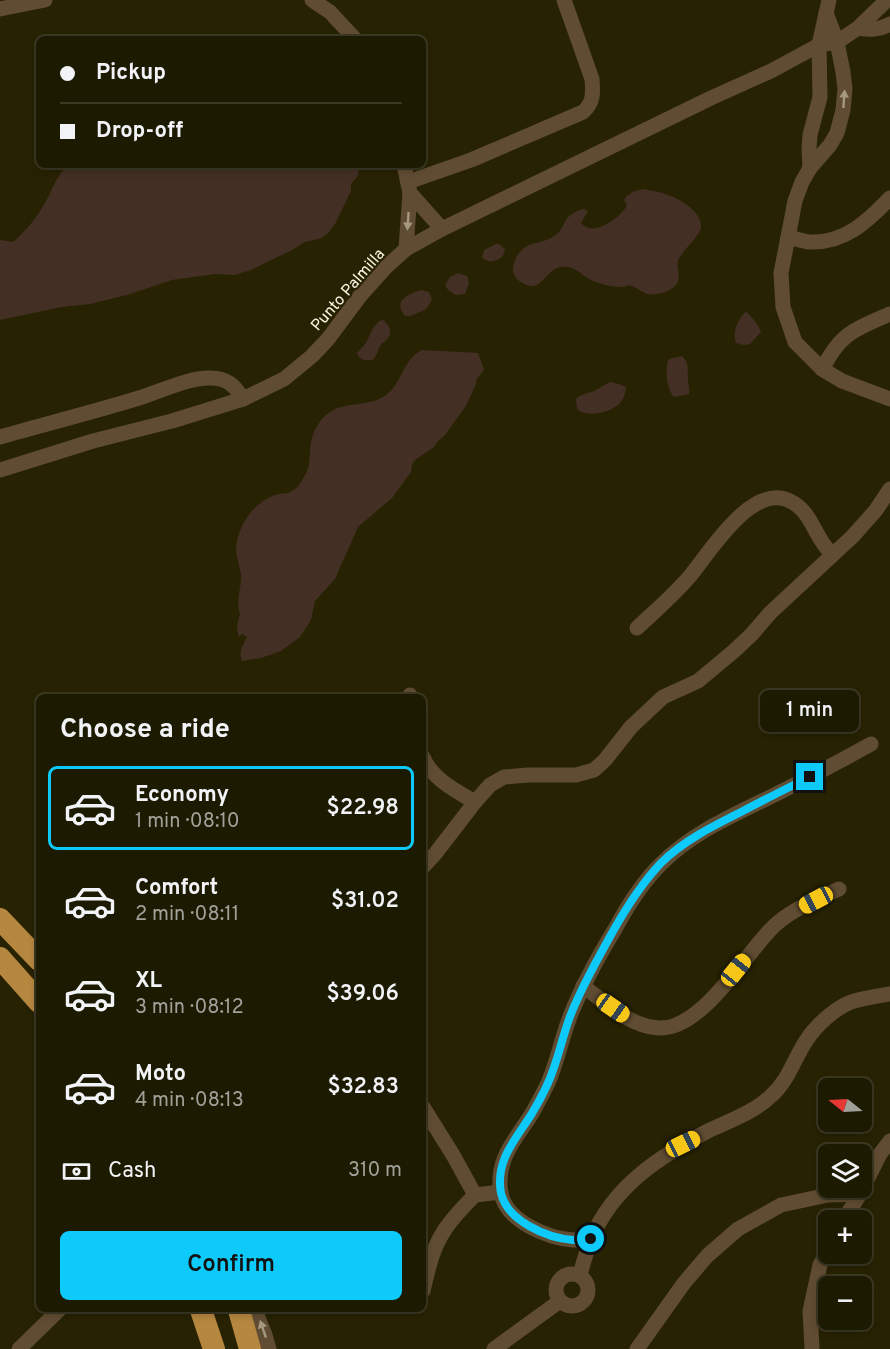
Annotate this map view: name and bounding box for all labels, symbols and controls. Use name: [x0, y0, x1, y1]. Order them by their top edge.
text: Pickup: [96, 60, 166, 87]
one-way arrow: [840, 89, 849, 108]
text: Drop-off: [96, 118, 183, 145]
one-way arrow: [403, 212, 413, 231]
street label: Punto Palmilla: [307, 245, 390, 336]
callout: 1 min: [760, 690, 860, 732]
text: 1 min: [786, 698, 833, 724]
text: Choose a ride: [60, 713, 230, 747]
route end: [796, 763, 823, 790]
icon: car: [63, 781, 117, 835]
text: Economy: [135, 782, 229, 809]
text: $22.98: [327, 795, 399, 822]
text: 1 min · 08:10: [135, 809, 240, 835]
icon: car: [63, 874, 117, 928]
text: Comfort: [135, 875, 218, 902]
car: [796, 884, 836, 916]
text: $31.02: [331, 888, 399, 915]
text: 2 min · 08:11: [135, 902, 239, 928]
car: [718, 950, 754, 990]
icon: car: [63, 967, 117, 1021]
text: XL: [135, 968, 162, 995]
text: $39.06: [326, 981, 399, 1008]
car: [593, 990, 633, 1026]
text: 3 min · 08:12: [135, 995, 244, 1021]
icon: car: [63, 1060, 117, 1114]
text: Moto: [135, 1061, 186, 1088]
text: $32.83: [327, 1074, 399, 1101]
north arrow: [818, 1078, 872, 1132]
map controls: [818, 1078, 872, 1330]
text: 4 min · 08:13: [135, 1088, 244, 1114]
car: [663, 1128, 703, 1160]
button: layers: [818, 1144, 872, 1198]
icon: cash: [60, 1155, 93, 1188]
text: Cash: [108, 1158, 157, 1185]
text: 310 m: [348, 1158, 402, 1184]
button: +: [818, 1210, 872, 1264]
route start: [577, 1225, 604, 1252]
button: Confirm: [60, 1231, 402, 1300]
button: −: [818, 1276, 872, 1330]
one-way arrow: [257, 1320, 267, 1338]

